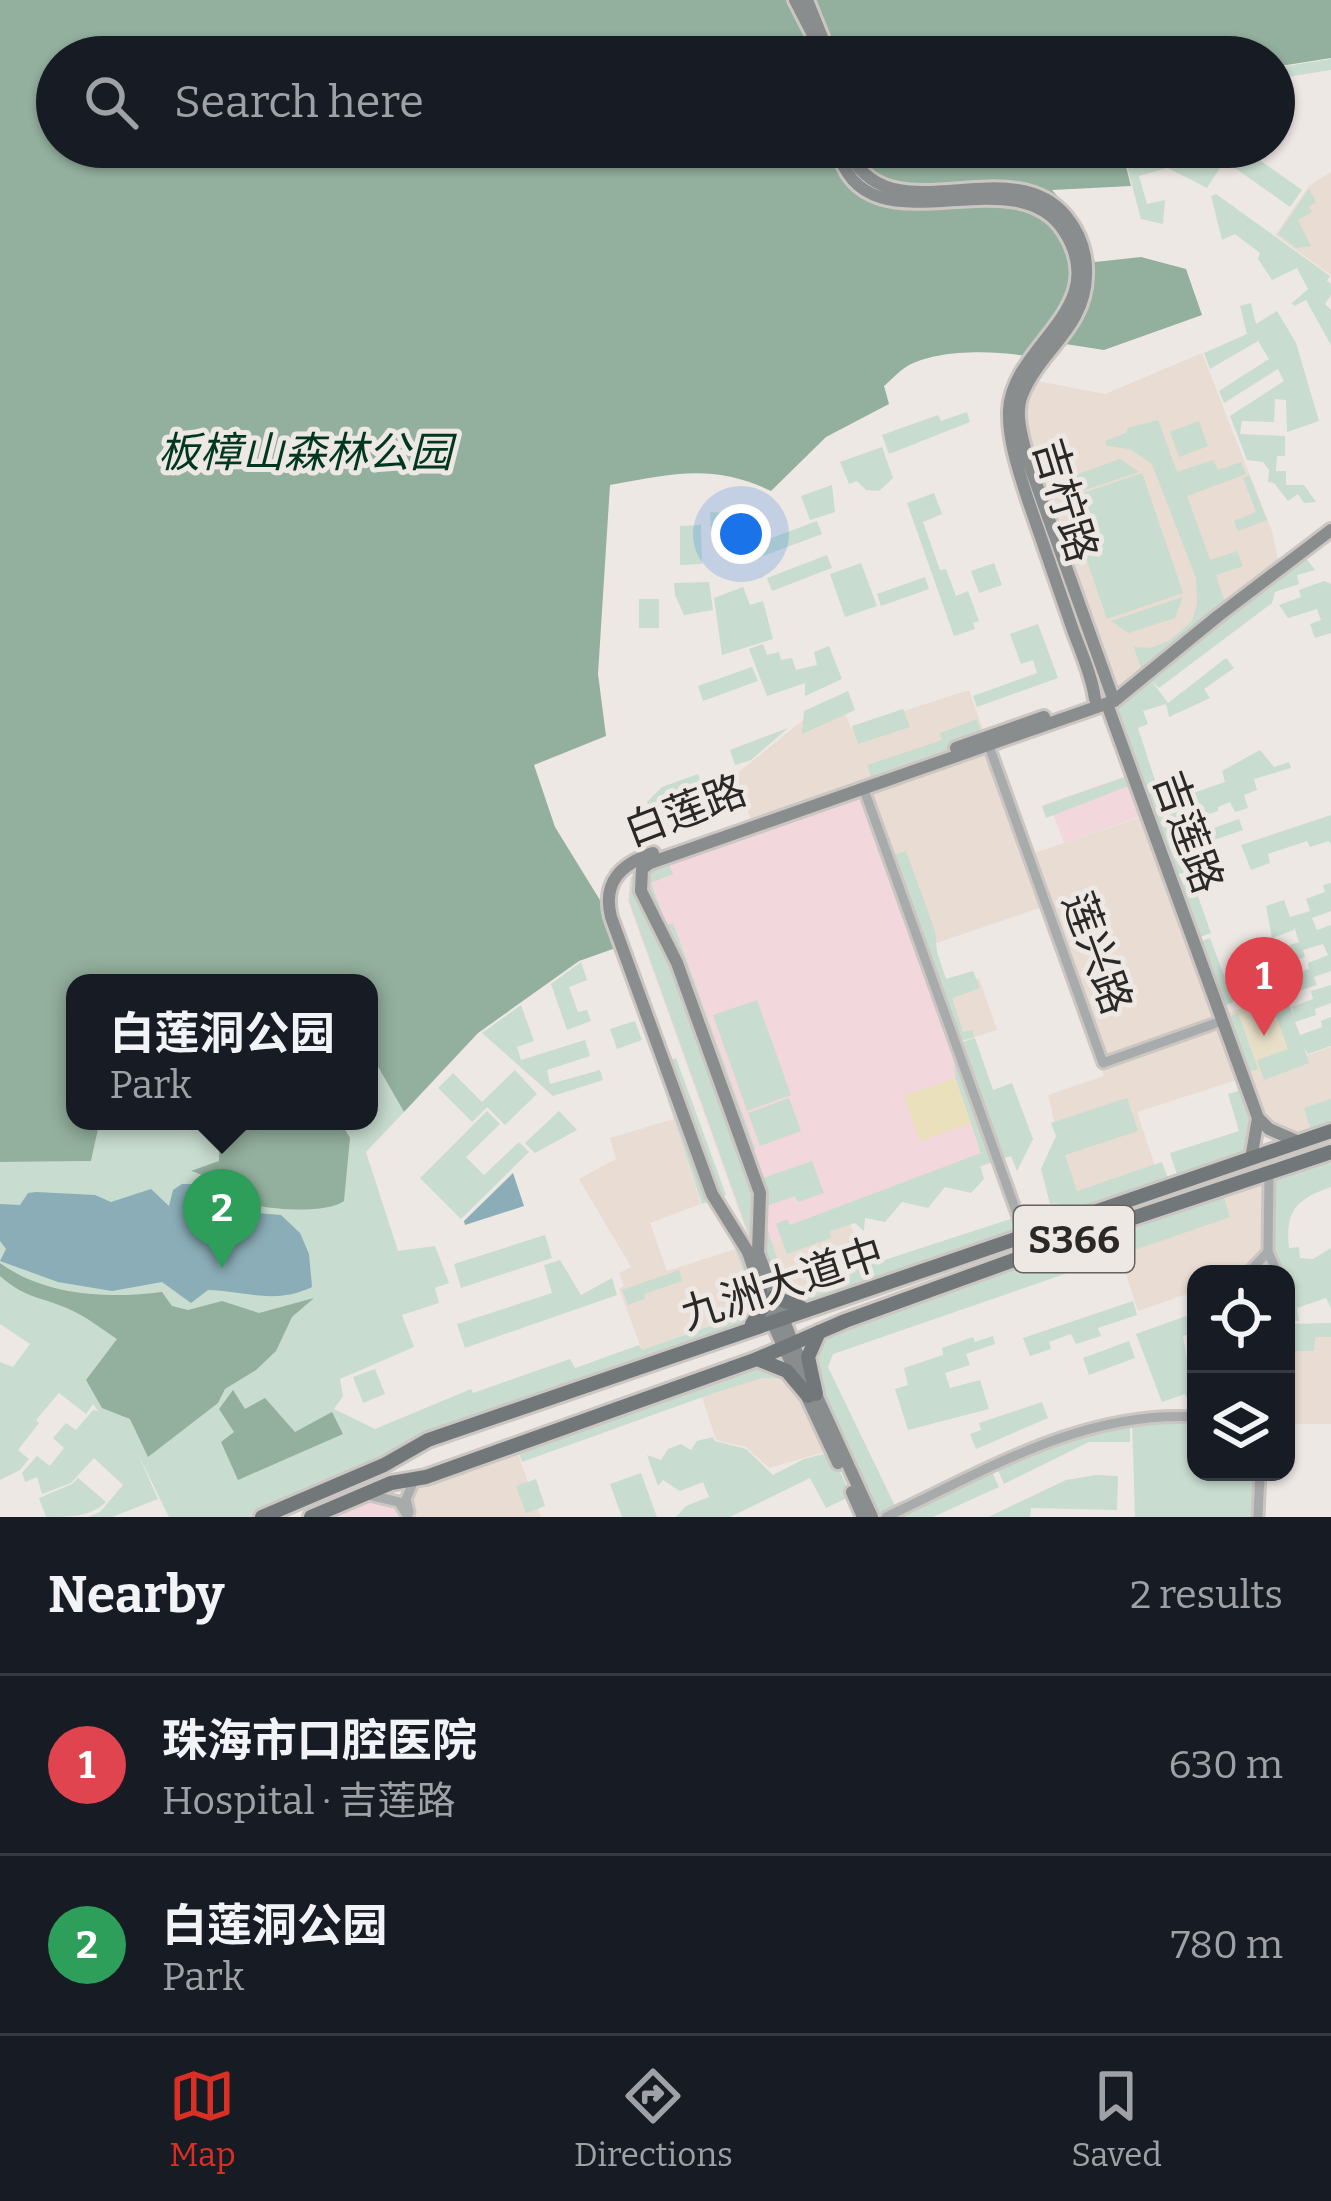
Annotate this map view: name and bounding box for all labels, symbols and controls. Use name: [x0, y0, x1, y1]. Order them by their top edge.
search box: [36, 36, 1295, 168]
icon: search: [78, 69, 144, 135]
text: Search here: [174, 75, 424, 129]
park label: 板樟山森林公园: [158, 428, 457, 478]
street label: 吉柠路: [1023, 433, 1107, 568]
your location: [711, 504, 771, 564]
street label: 白莲路: [618, 765, 753, 857]
street label: 吉莲路: [1143, 765, 1233, 900]
street label: 莲兴路: [1052, 886, 1142, 1021]
pin: 1: [1225, 937, 1303, 1036]
popup: [66, 974, 378, 1130]
text: 白莲洞公园: [109, 1007, 335, 1061]
text: Park: [109, 1062, 192, 1108]
pin: 2: [183, 1169, 261, 1268]
road number: S366: [1014, 1206, 1134, 1272]
street label: 九洲大道中: [675, 1228, 890, 1340]
map controls: [1187, 1265, 1295, 1481]
button: locate: [1187, 1265, 1295, 1373]
button: layers: [1187, 1373, 1295, 1481]
text: Nearby: [48, 1564, 224, 1626]
text: 2 results: [1130, 1572, 1283, 1618]
text: 珠海市口腔医院: [162, 1714, 477, 1768]
text: 1: [79, 1742, 95, 1788]
text: 630 m: [1168, 1742, 1283, 1788]
text: Hospital · 吉莲路: [162, 1778, 455, 1824]
text: 白莲洞公园: [162, 1899, 387, 1953]
text: 2: [76, 1922, 98, 1968]
text: 780 m: [1171, 1922, 1283, 1968]
text: Park: [162, 1954, 244, 2000]
tab: Map: [169, 2063, 236, 2175]
tab: Directions: [574, 2063, 733, 2175]
tab: Saved: [1071, 2063, 1162, 2175]

